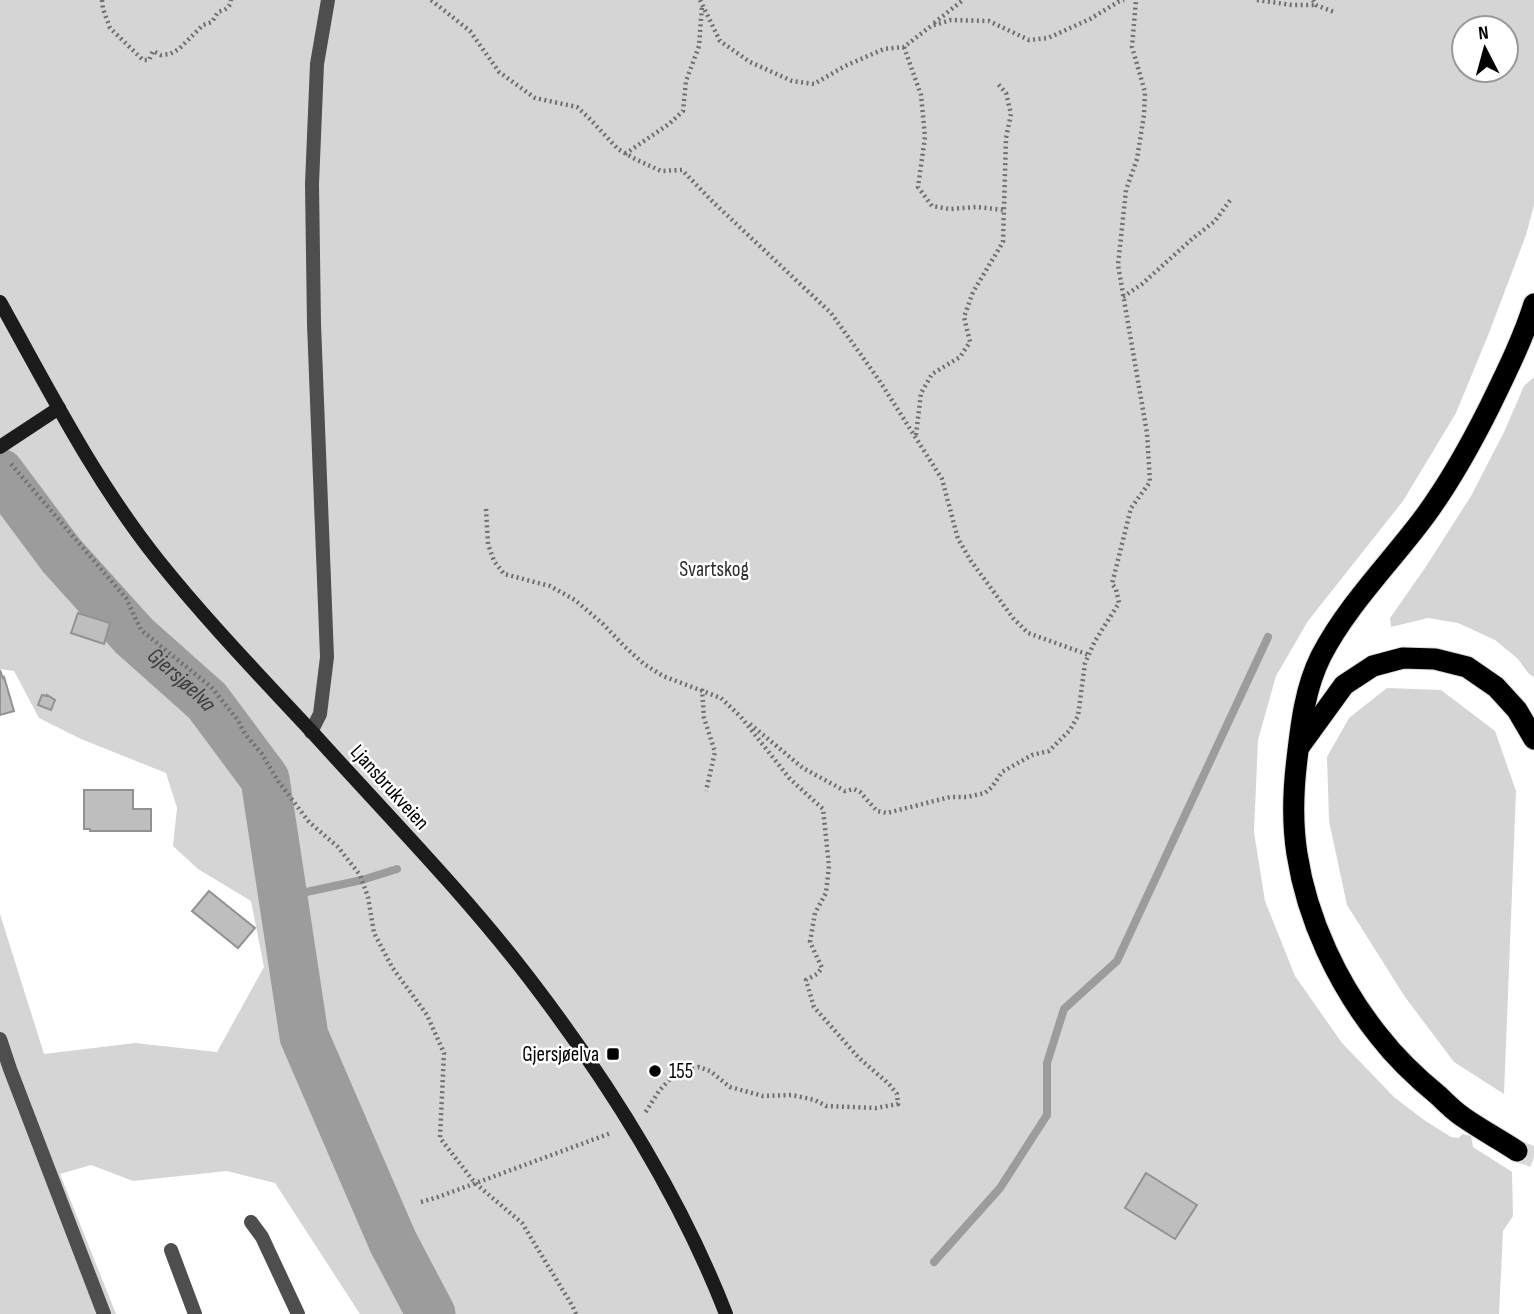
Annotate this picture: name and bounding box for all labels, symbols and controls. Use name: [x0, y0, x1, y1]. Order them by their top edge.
north arrow: [1450, 14, 1520, 84]
text: N: [1477, 22, 1490, 46]
park label: Svartskog: [679, 557, 749, 582]
water label: Gjersjøelva: [141, 642, 223, 717]
street label: Ljansbrukveien: [345, 740, 434, 835]
place label: Gjersjøelva: [522, 1042, 599, 1067]
marker: Gjersjøelva: [605, 1046, 621, 1062]
place label: 155: [669, 1059, 693, 1084]
marker: 155: [647, 1063, 663, 1079]

